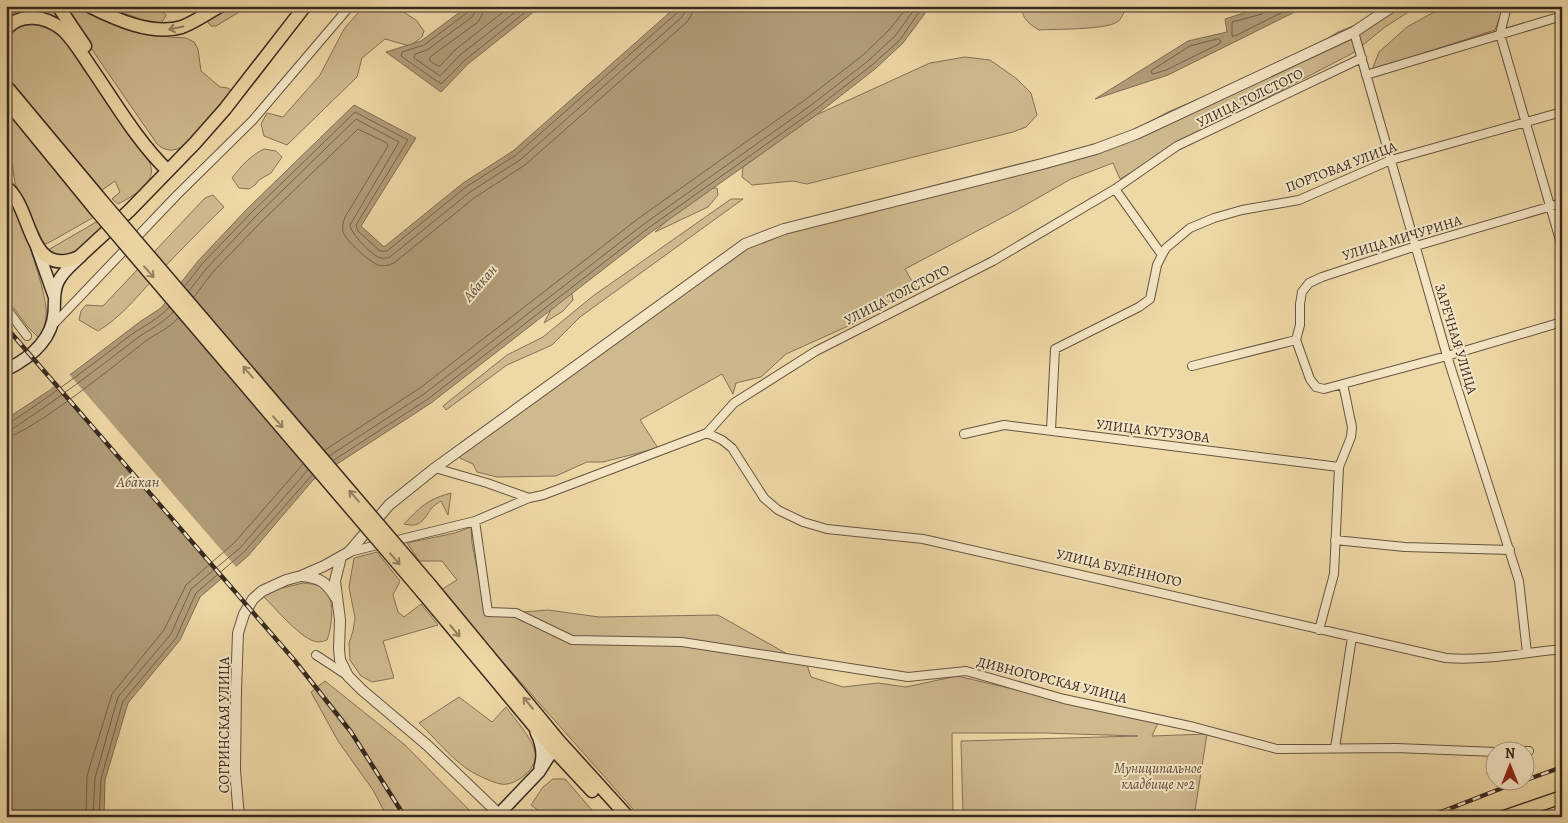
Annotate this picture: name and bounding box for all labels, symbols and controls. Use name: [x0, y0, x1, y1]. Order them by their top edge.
one-way arrow: [169, 23, 185, 33]
street label: УЛИЦА ТОЛСТОГО: [1194, 64, 1307, 132]
street label: ПОРТОВАЯ УЛИЦА: [1283, 137, 1400, 197]
street label: УЛИЦА МИЧУРИНА: [1340, 211, 1465, 265]
water label: Абакан: [458, 260, 502, 307]
street label: УЛИЦА ТОЛСТОГО: [841, 260, 953, 330]
one-way arrow: [144, 266, 155, 279]
street label: ЗАРЕЧНАЯ УЛИЦА: [1430, 281, 1482, 397]
one-way arrow: [243, 366, 254, 379]
street label: УЛИЦА КУТУЗОВА: [1095, 415, 1212, 447]
one-way arrow: [272, 416, 283, 429]
water label: Абакан: [115, 472, 160, 492]
one-way arrow: [348, 489, 360, 502]
street label: УЛИЦА БУДЁННОГО: [1054, 544, 1184, 592]
one-way arrow: [389, 553, 400, 566]
one-way arrow: [449, 624, 460, 637]
street label: ДИВНОГОРСКАЯ УЛИЦА: [975, 652, 1130, 708]
street label: СОГРИНСКАЯ УЛИЦА: [215, 656, 234, 793]
one-way arrow: [522, 697, 533, 710]
north arrow: [1486, 740, 1536, 790]
text: N: [1505, 744, 1515, 763]
park label: Муниципальное кладбище №2: [1114, 759, 1202, 794]

